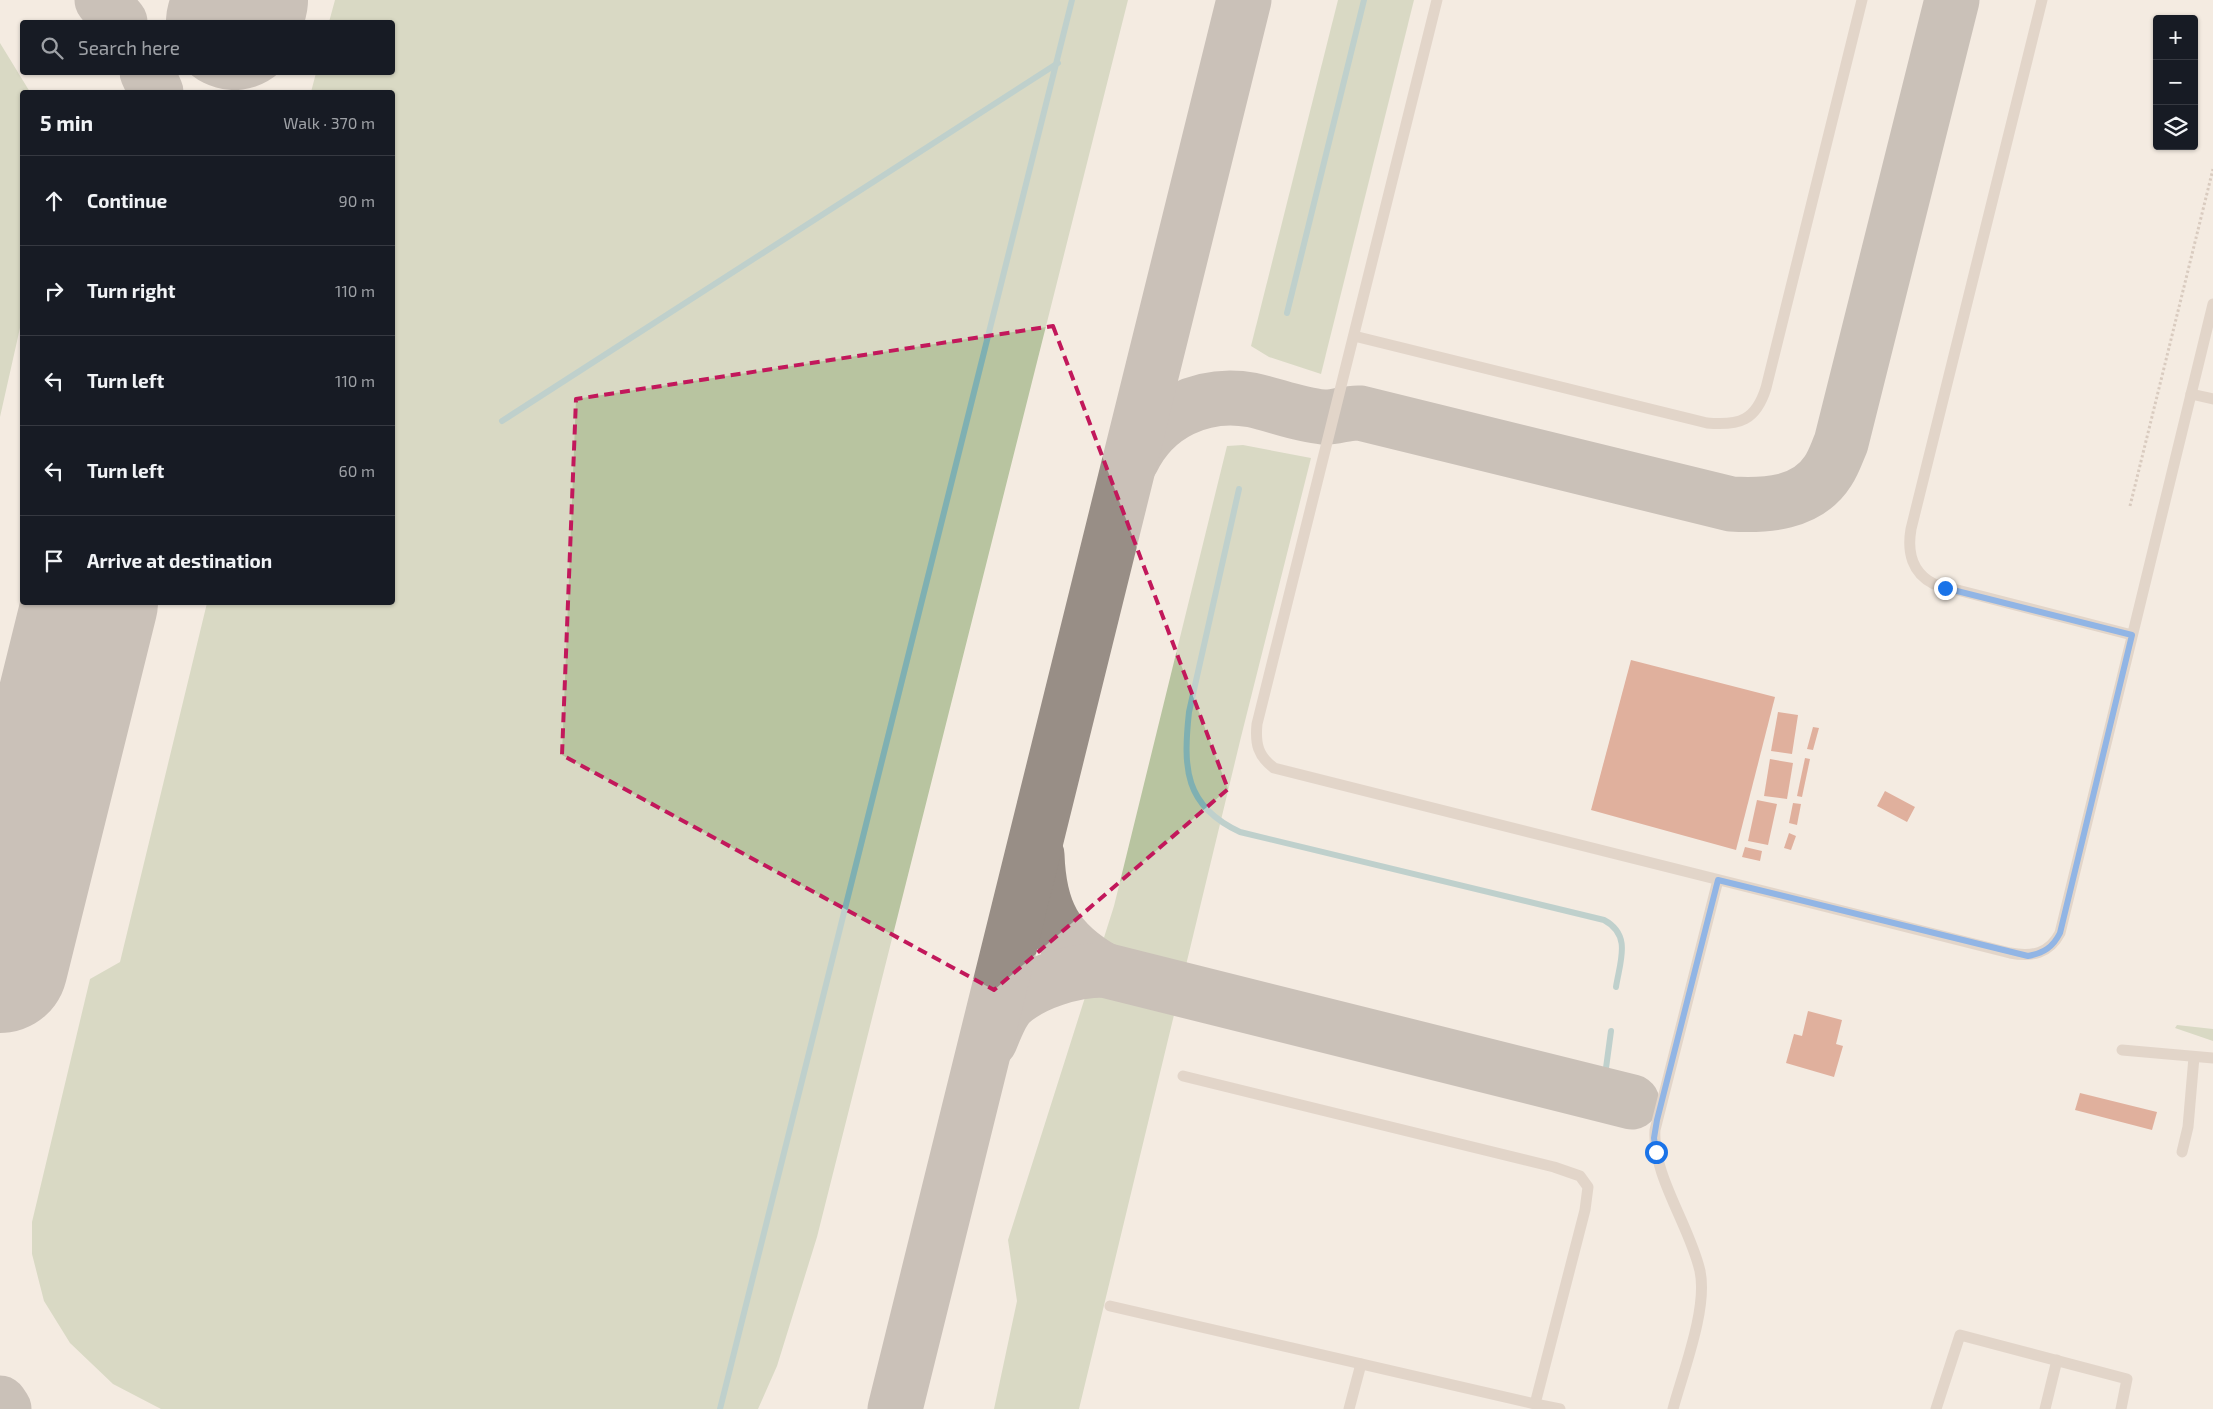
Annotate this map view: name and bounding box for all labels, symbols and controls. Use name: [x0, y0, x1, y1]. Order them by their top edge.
map controls: [2153, 15, 2198, 150]
button: +: [2153, 15, 2198, 60]
search box: [20, 20, 395, 75]
icon: search: [38, 34, 66, 62]
text: Search here: [78, 36, 180, 59]
button: −: [2153, 60, 2198, 105]
button: layers: [2153, 105, 2198, 150]
text: 5 min: [40, 110, 93, 135]
text: Walk · 370 m: [283, 113, 375, 132]
icon: ahead: [40, 187, 68, 215]
text: Continue: [87, 189, 167, 212]
text: 90 m: [339, 191, 375, 210]
icon: right: [40, 277, 68, 305]
text: Turn right: [87, 279, 175, 302]
text: 110 m: [335, 281, 375, 300]
icon: left: [40, 367, 68, 395]
text: Turn left: [87, 369, 164, 392]
text: 110 m: [335, 371, 375, 390]
icon: left: [40, 457, 68, 485]
text: Turn left: [87, 459, 164, 482]
text: 60 m: [339, 461, 375, 480]
icon: arrive: [40, 547, 68, 575]
text: Arrive at destination: [87, 549, 272, 572]
route end: [1934, 577, 1957, 600]
route start: [1645, 1141, 1668, 1164]

